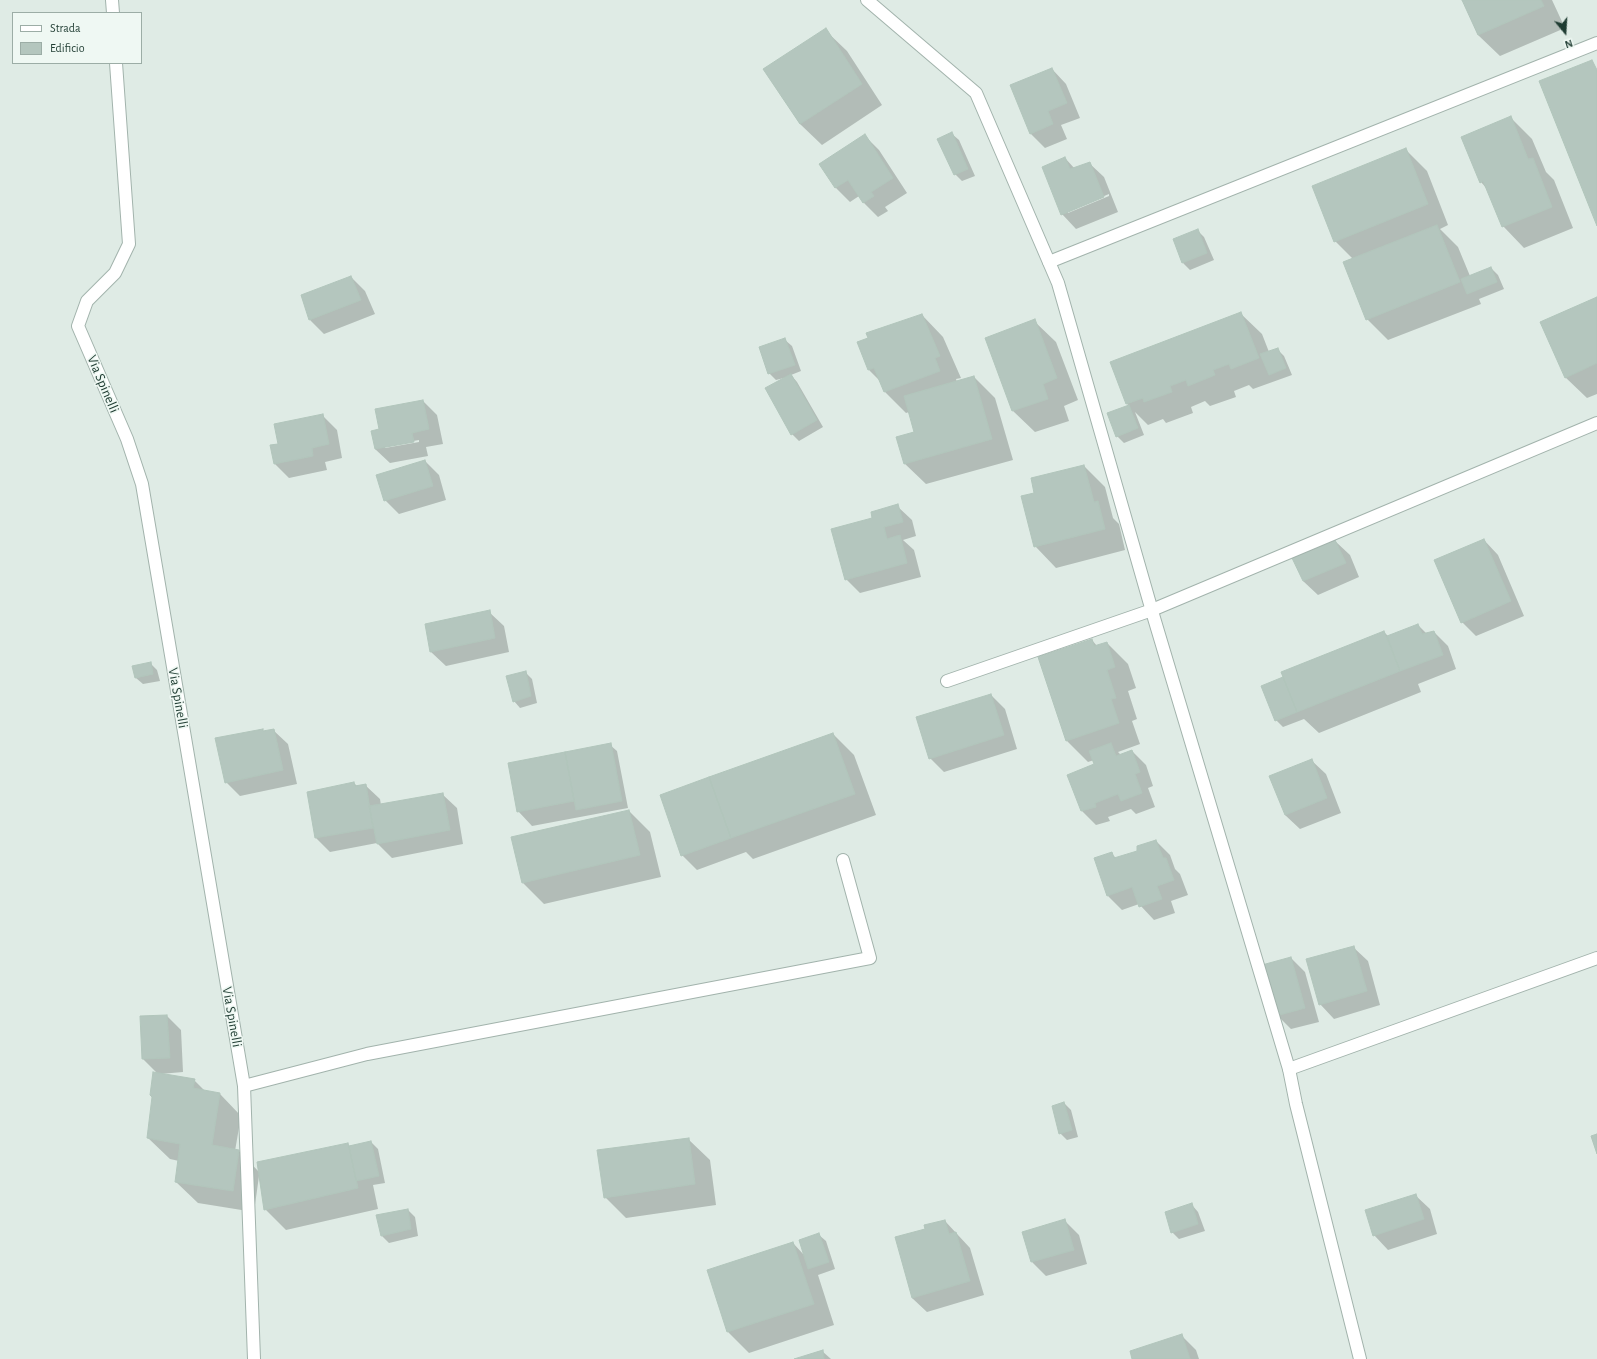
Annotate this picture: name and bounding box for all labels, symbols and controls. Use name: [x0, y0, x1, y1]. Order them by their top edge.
legend: [12, 12, 142, 64]
north arrow: [1545, 12, 1585, 52]
text: Strada: [50, 22, 81, 34]
text: N: [1564, 37, 1574, 50]
text: Edificio: [50, 42, 85, 54]
street label: Via Spinelli: [83, 353, 123, 415]
street label: Via Spinelli: [164, 666, 192, 730]
street label: Via Spinelli: [218, 985, 246, 1049]

